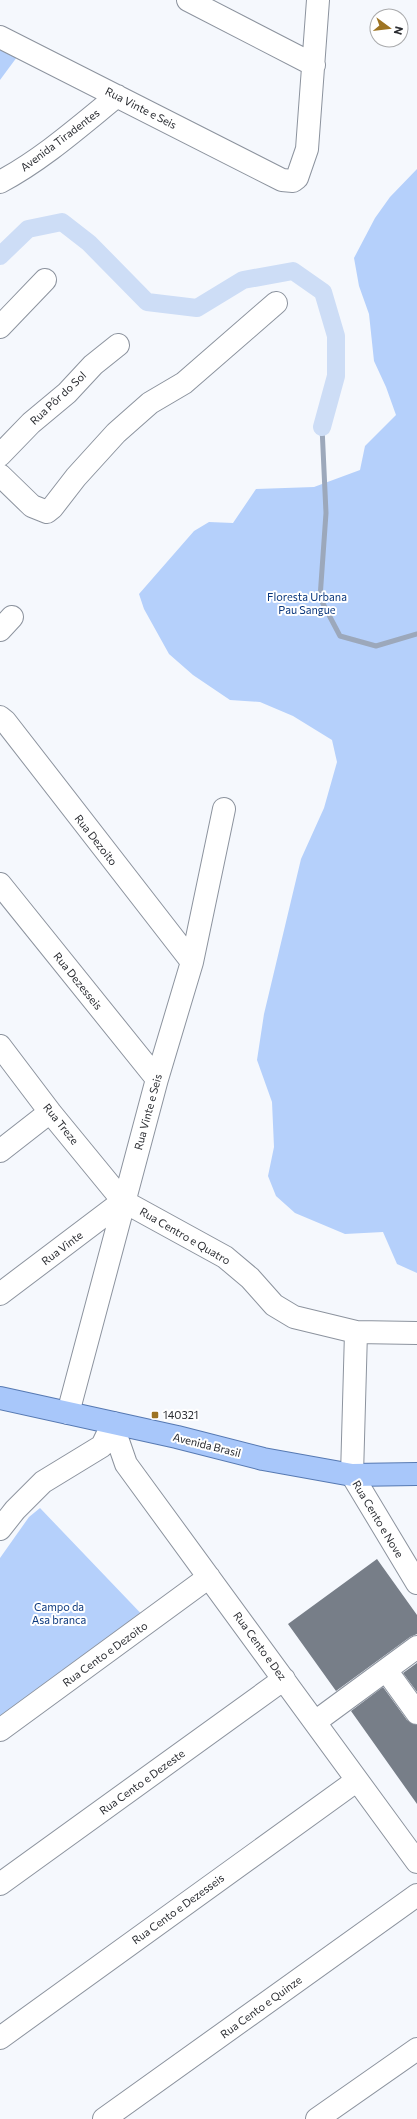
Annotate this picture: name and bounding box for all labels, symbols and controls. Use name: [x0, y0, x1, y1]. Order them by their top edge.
north arrow: [369, 8, 409, 48]
text: N: [392, 25, 406, 36]
street label: Rua Vinte e Seis: [103, 84, 179, 131]
street label: Avenida Tiradentes: [18, 106, 102, 173]
street label: Rua Pôr do Sol: [27, 368, 88, 427]
park label: Floresta Urbana Pau Sangue: [267, 590, 347, 616]
street label: Rua Dezoito: [72, 812, 121, 868]
street label: Rua Dezesseis: [51, 949, 106, 1012]
street label: Rua Vinte e Seis: [131, 1072, 164, 1151]
street label: Rua Treze: [41, 1101, 82, 1147]
street label: Rua Centro e Quatro: [138, 1204, 233, 1267]
street label: Rua Vinte: [39, 1228, 85, 1267]
place label: 140321: [163, 1408, 199, 1421]
marker: 140321: [150, 1410, 160, 1420]
street label: Avenida Brasil: [172, 1430, 242, 1459]
street label: Rua Cento e Nove: [350, 1478, 407, 1560]
park label: Campo da Asa branca: [32, 1600, 86, 1626]
street label: Rua Cento e Dez: [231, 1609, 290, 1683]
street label: Rua Cento e Dezoito: [60, 1618, 150, 1689]
street label: Rua Cento e Dezeste: [96, 1746, 187, 1817]
street label: Rua Cento e Dezesseis: [129, 1871, 226, 1946]
street label: Rua Cento e Quinze: [217, 1973, 304, 2041]

